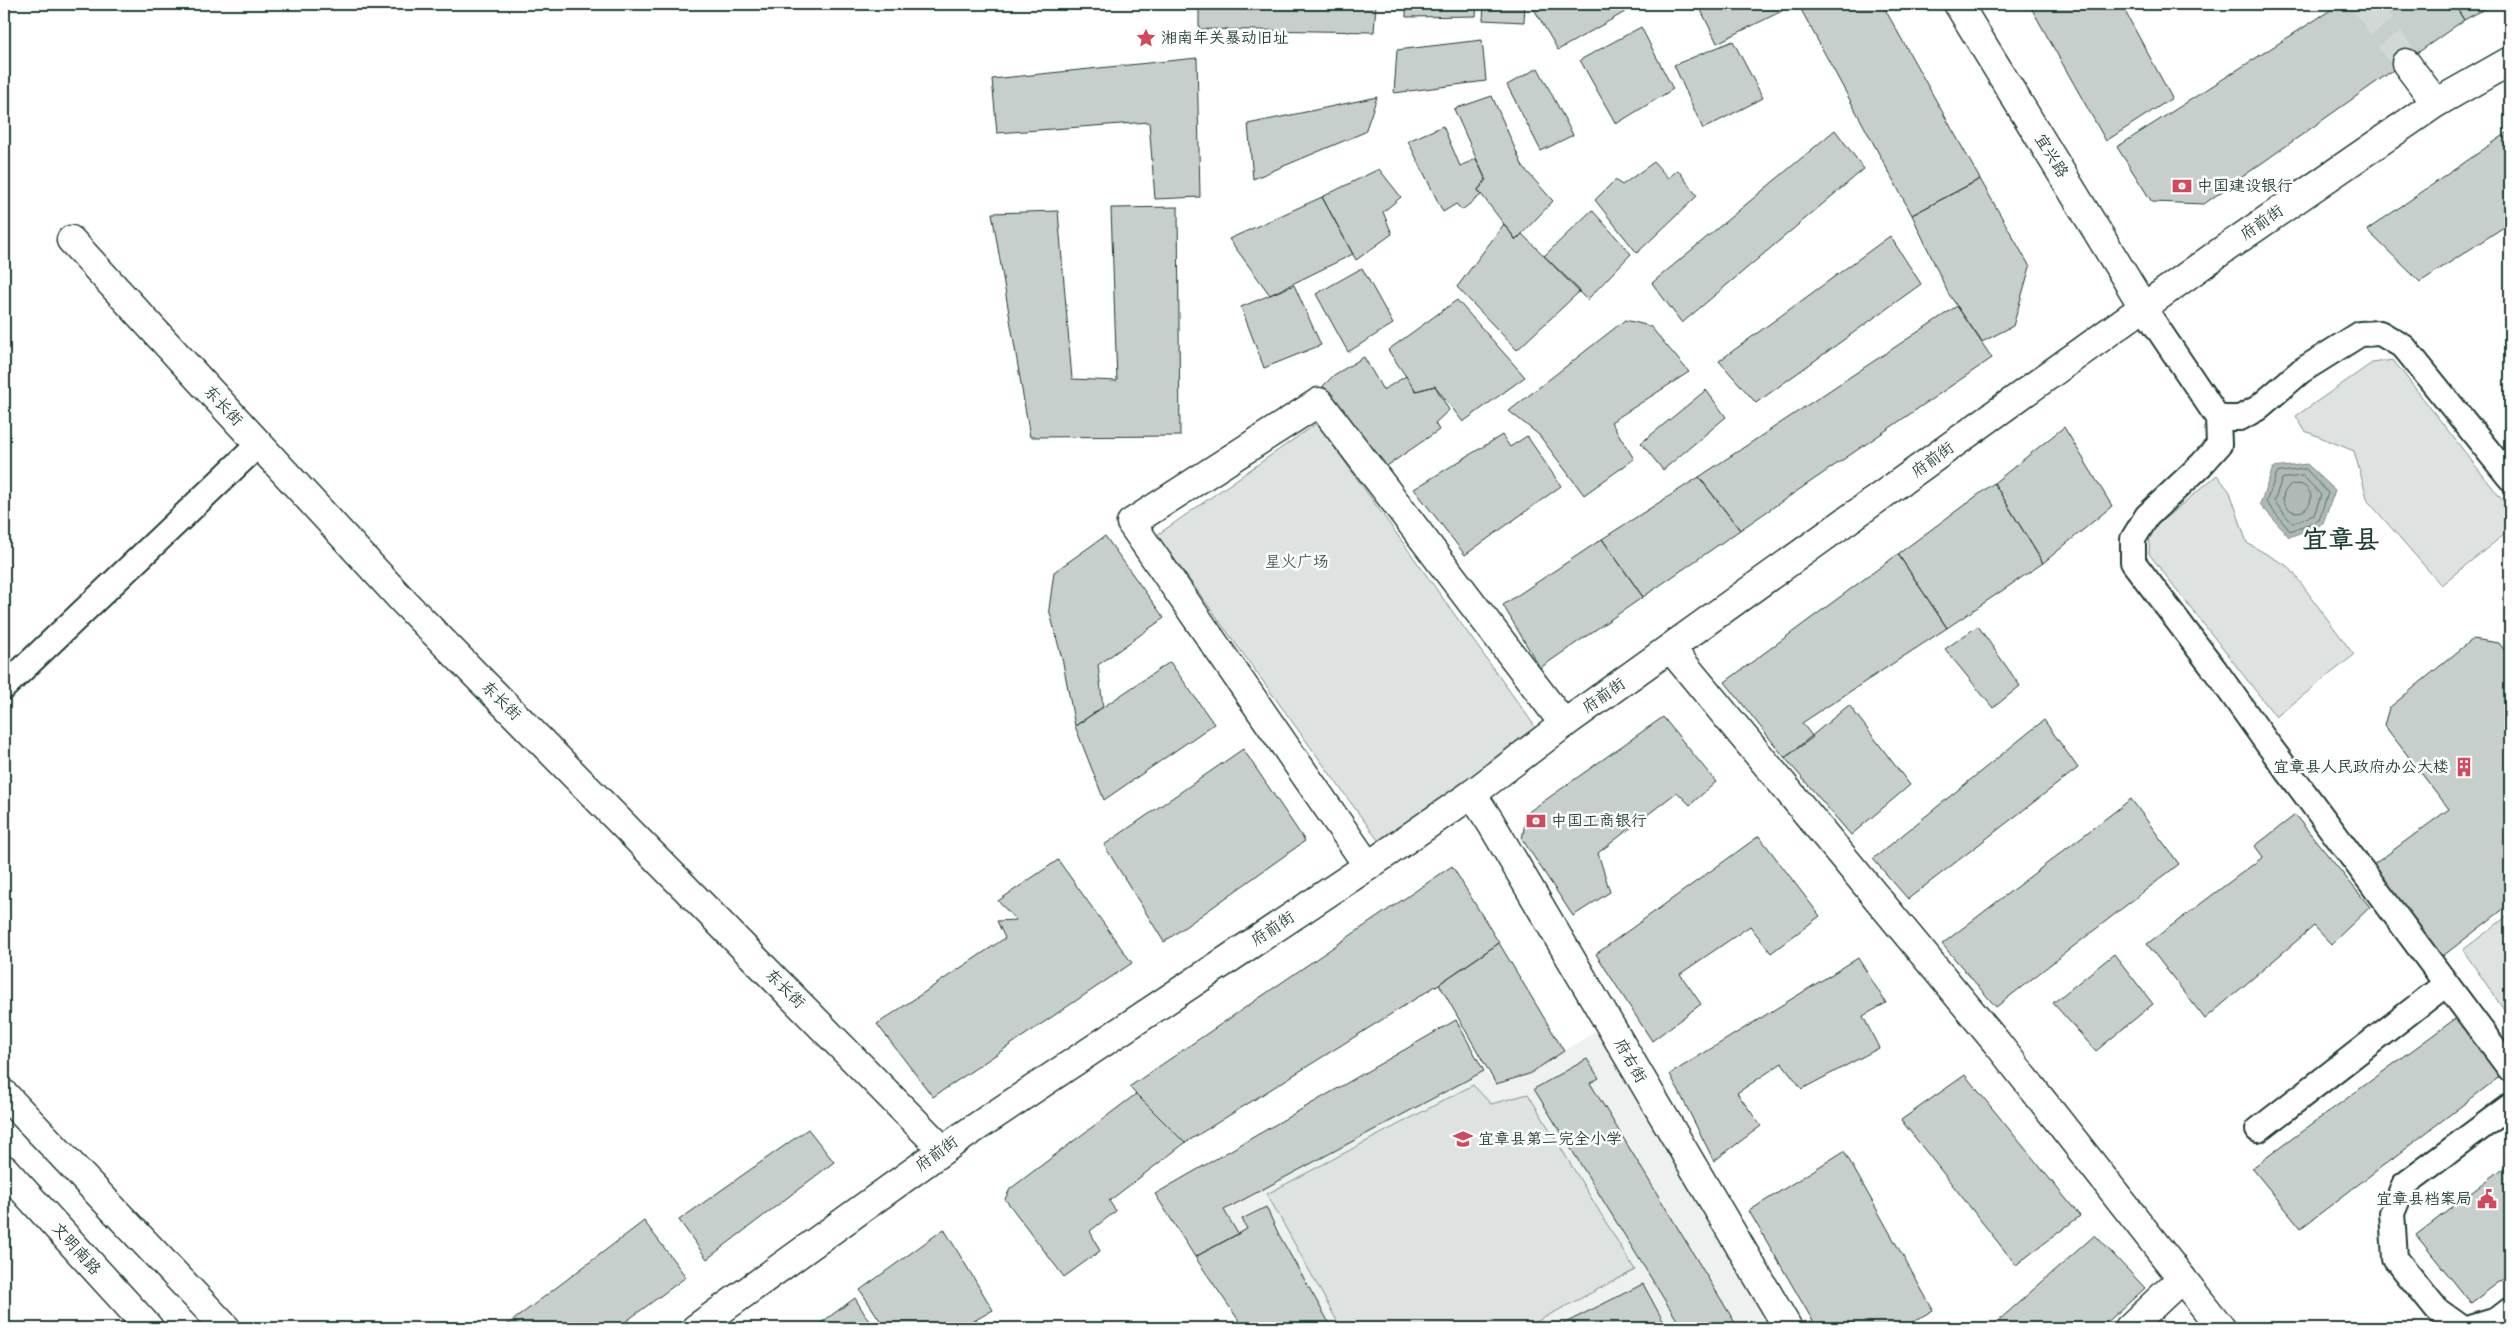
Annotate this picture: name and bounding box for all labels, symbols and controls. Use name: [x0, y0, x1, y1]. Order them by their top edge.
place icon: 湘南年关暴动旧址: [1135, 27, 1157, 49]
place label: 湘南年关暴动旧址: [1161, 28, 1289, 49]
street label: 宜兴路: [2029, 130, 2073, 182]
bank icon: 中国建设银行: [2171, 175, 2193, 197]
place label: 中国建设银行: [2197, 176, 2293, 197]
street label: 府前街: [2236, 201, 2288, 245]
street label: 东长街: [199, 381, 247, 431]
street label: 府前街: [1907, 437, 1959, 483]
district label: 宜章县: [2302, 524, 2380, 558]
park label: 星火广场: [1265, 552, 1329, 573]
street label: 府前街: [1578, 674, 1630, 718]
street label: 东长街: [477, 677, 525, 725]
building icon: 宜章县人民政府办公大楼: [2453, 756, 2475, 778]
place label: 宜章县人民政府办公大楼: [2273, 757, 2449, 778]
bank icon: 中国工商银行: [1525, 810, 1547, 832]
place label: 中国工商银行: [1551, 811, 1647, 832]
street label: 府前街: [1247, 907, 1299, 951]
street label: 东长街: [761, 965, 809, 1013]
street label: 府右街: [1609, 1035, 1651, 1087]
school or university icon: 宜章县第二完全小学: [1452, 1128, 1474, 1150]
place label: 宜章县第二完全小学: [1478, 1129, 1622, 1150]
street label: 府前街: [911, 1131, 963, 1177]
public building icon: 宜章县档案局: [2476, 1188, 2498, 1210]
place label: 宜章县档案局: [2376, 1189, 2472, 1210]
street label: 文明南路: [47, 1218, 105, 1280]

